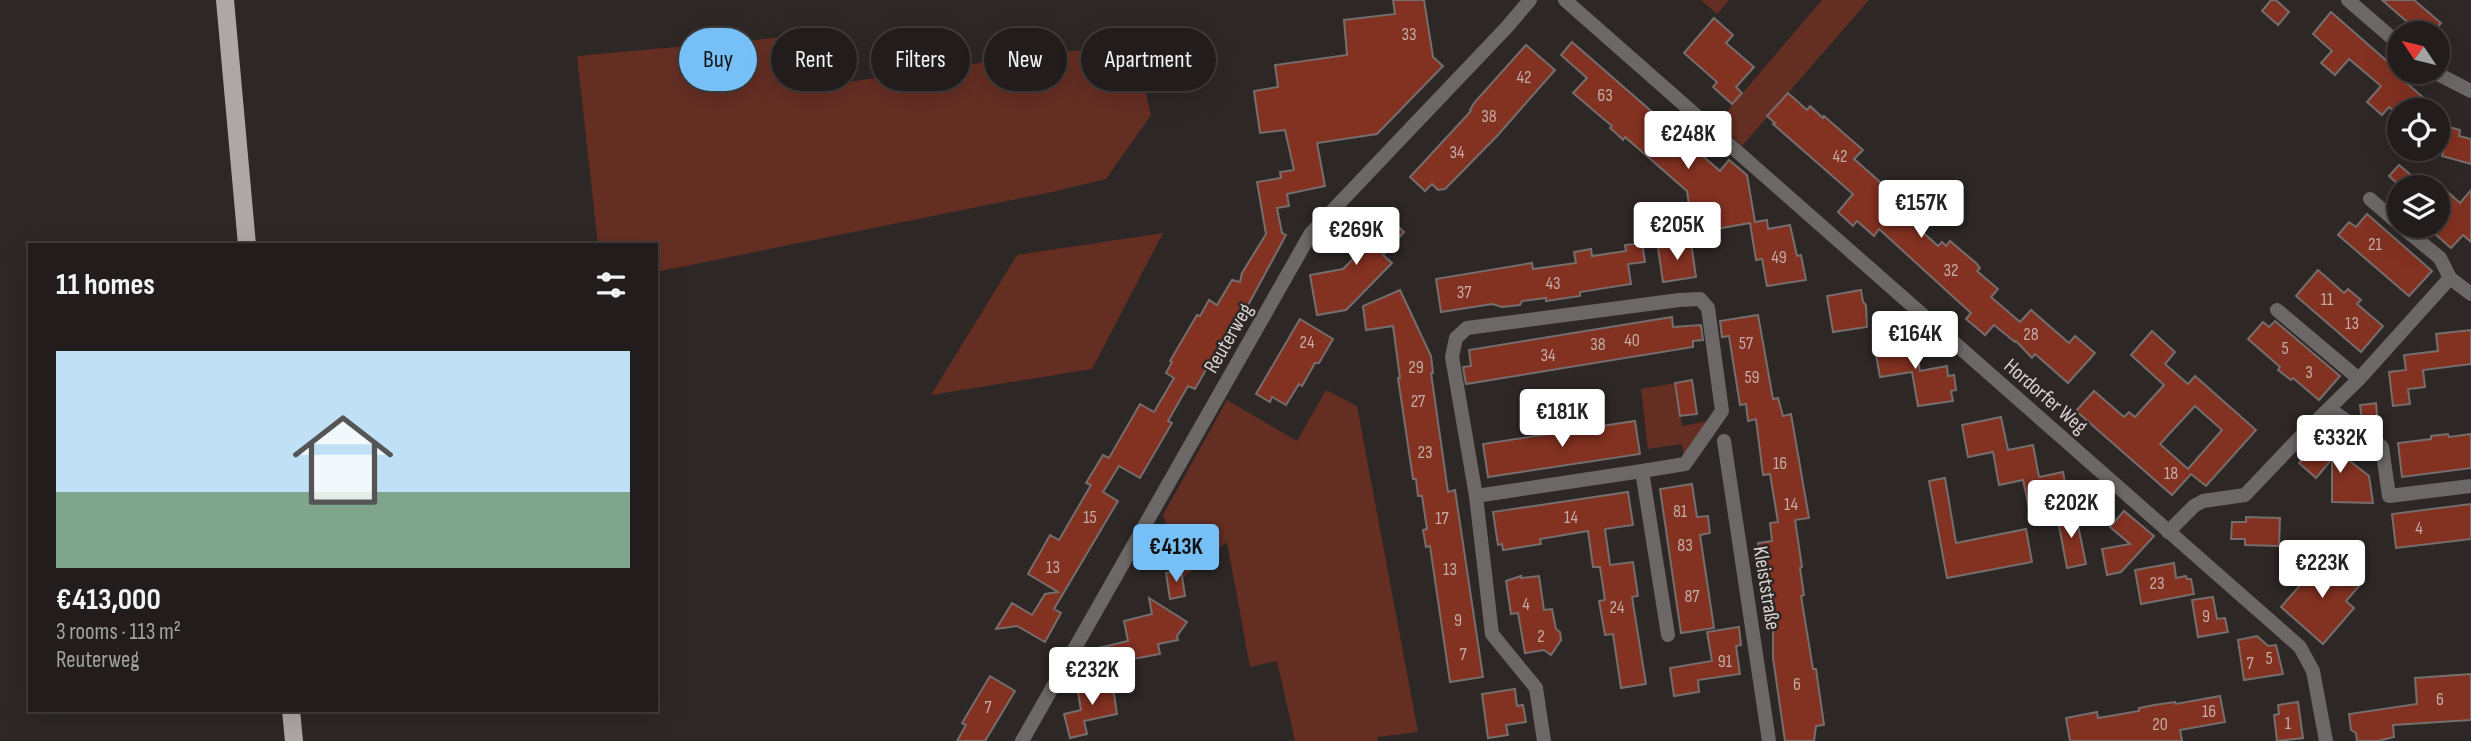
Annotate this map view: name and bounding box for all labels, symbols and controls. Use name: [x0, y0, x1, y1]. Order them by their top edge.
north arrow: [2387, 21, 2450, 84]
map controls: [2387, 21, 2450, 238]
house number: 33: [1401, 24, 1417, 45]
chip: Buy: [679, 28, 757, 91]
chip: Rent: [771, 28, 857, 91]
chip: Filters: [871, 28, 970, 91]
chip: New: [984, 28, 1067, 91]
chip: Apartment: [1081, 28, 1216, 91]
house number: 42: [1516, 67, 1532, 88]
house number: 63: [1597, 85, 1613, 106]
button: locate: [2387, 98, 2450, 161]
house number: 38: [1481, 106, 1497, 127]
pin: €248K: [1639, 111, 1737, 171]
text: €248K: [1660, 120, 1716, 148]
house number: 34: [1449, 142, 1465, 163]
house number: 42: [1832, 146, 1848, 167]
button: layers: [2387, 175, 2450, 238]
pin: €157K: [1872, 180, 1970, 240]
text: €157K: [1895, 189, 1947, 217]
pin: €205K: [1628, 202, 1726, 262]
pin: €269K: [1307, 208, 1405, 267]
text: €205K: [1650, 211, 1704, 239]
text: €269K: [1328, 216, 1384, 244]
house number: 21: [2368, 234, 2383, 255]
house number: 49: [1771, 247, 1787, 268]
house number: 32: [1944, 260, 1958, 281]
icon: filters: [592, 266, 630, 304]
text: 11 homes: [56, 267, 155, 303]
house number: 43: [1545, 273, 1561, 294]
house number: 37: [1457, 282, 1472, 303]
house number: 11: [2321, 289, 2334, 310]
street label: Reuterweg: [1199, 299, 1258, 378]
pin: €164K: [1866, 312, 1964, 371]
house number: 13: [2345, 313, 2359, 334]
text: €164K: [1888, 320, 1942, 348]
house number: 28: [2023, 324, 2039, 345]
house number: 40: [1624, 330, 1640, 351]
house number: 24: [1300, 332, 1315, 353]
house number: 57: [1739, 333, 1754, 354]
house number: 38: [1590, 334, 1606, 355]
house number: 5: [2281, 338, 2289, 359]
house number: 34: [1540, 345, 1556, 366]
street label: Hordorfer Weg: [1999, 353, 2093, 439]
house number: 29: [1408, 357, 1424, 378]
house number: 3: [2305, 362, 2313, 383]
house number: 59: [1744, 367, 1760, 388]
pin: €181K: [1513, 390, 1611, 449]
house number: 27: [1411, 391, 1426, 412]
icon: home: [280, 397, 406, 523]
text: €181K: [1536, 398, 1588, 426]
pin: €332K: [2291, 416, 2389, 475]
text: €332K: [2313, 424, 2367, 452]
house number: 23: [1418, 442, 1433, 463]
house number: 16: [1773, 453, 1787, 474]
house number: 18: [2164, 463, 2178, 484]
pin: €202K: [2022, 480, 2120, 540]
text: €202K: [2044, 489, 2098, 517]
house number: 14: [1784, 494, 1798, 515]
house number: 81: [1673, 501, 1688, 522]
house number: 15: [1083, 507, 1097, 528]
house number: 14: [1564, 507, 1578, 528]
house number: 17: [1435, 508, 1450, 529]
house number: 4: [2415, 518, 2423, 539]
pin: €413K: [1127, 524, 1225, 584]
text: €413K: [1149, 533, 1203, 561]
house number: 83: [1677, 535, 1693, 556]
pin: €223K: [2273, 540, 2371, 600]
street label: Kleiststraße: [1748, 544, 1785, 632]
text: €223K: [2295, 549, 2349, 577]
house number: 13: [1046, 557, 1060, 578]
house number: 13: [1443, 559, 1457, 580]
house number: 23: [2150, 573, 2165, 594]
text: €413,000: [56, 582, 161, 618]
house number: 87: [1684, 586, 1700, 607]
house number: 4: [1522, 594, 1530, 615]
house number: 24: [1610, 597, 1625, 618]
house number: 9: [2202, 606, 2210, 627]
house number: 9: [1454, 610, 1462, 631]
text: 3 rooms · 113 m²: [56, 618, 181, 646]
house number: 2: [1537, 626, 1545, 647]
house number: 7: [1459, 644, 1467, 665]
text: Reuterweg: [56, 646, 139, 674]
pin: €232K: [1043, 648, 1141, 707]
house number: 5: [2265, 648, 2273, 669]
house number: 91: [1718, 651, 1733, 672]
house number: 7: [2246, 653, 2254, 674]
text: €232K: [1065, 656, 1119, 684]
house number: 6: [1793, 674, 1801, 695]
house number: 6: [2436, 689, 2444, 710]
house number: 7: [984, 697, 992, 718]
house number: 16: [2202, 701, 2216, 722]
house number: 1: [2285, 713, 2292, 734]
house number: 20: [2152, 714, 2168, 735]

